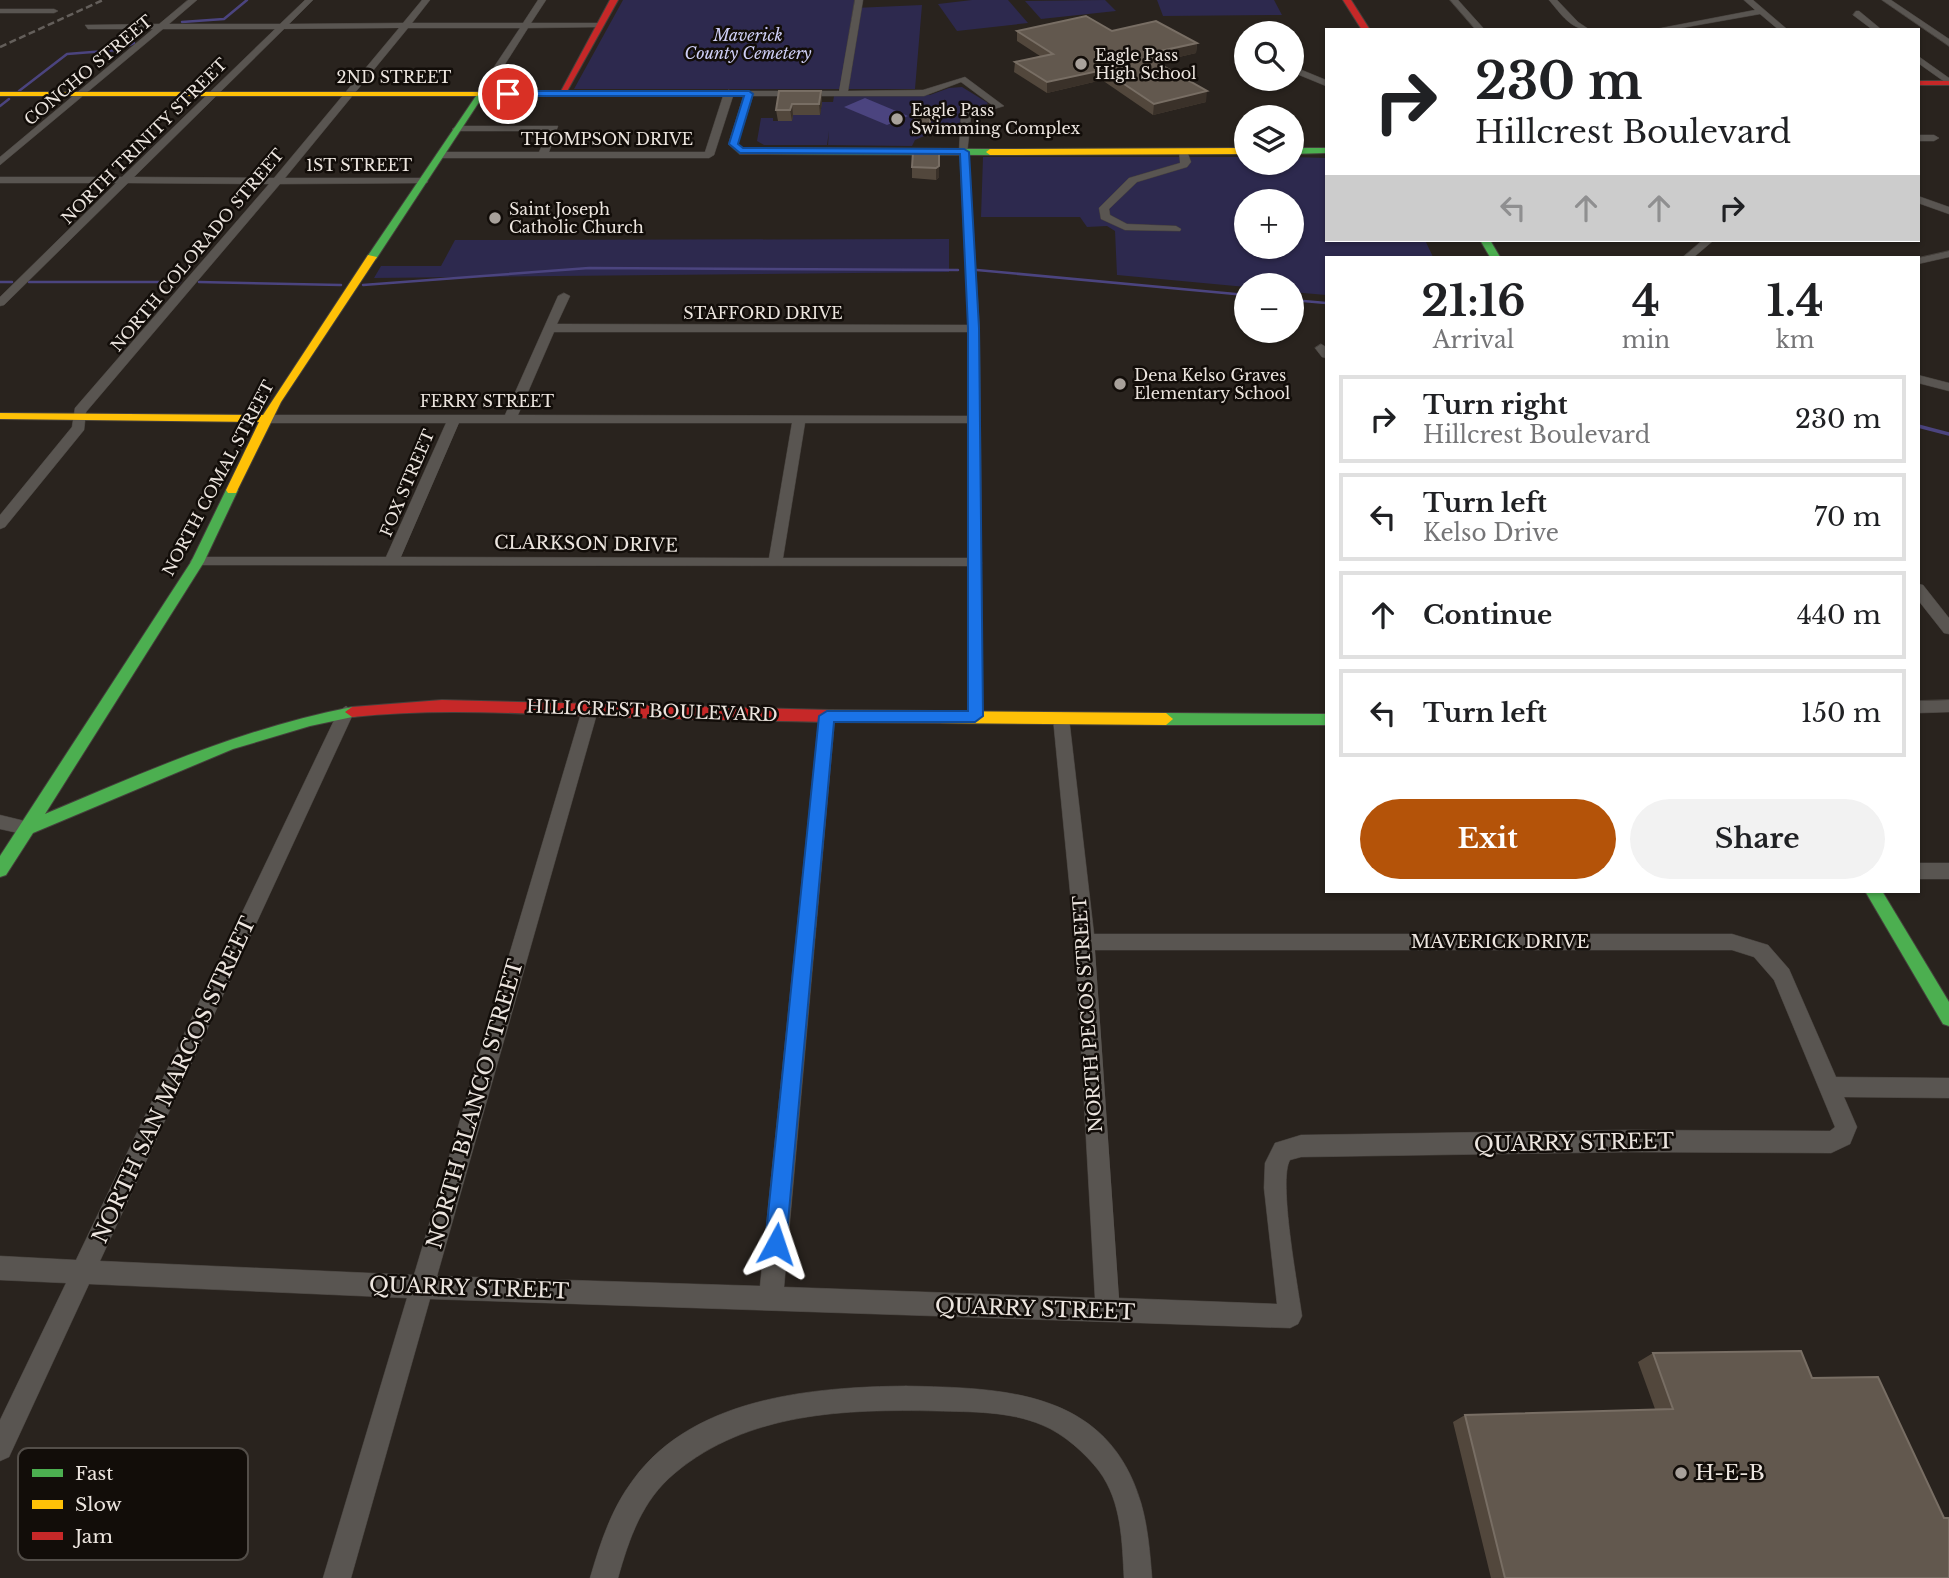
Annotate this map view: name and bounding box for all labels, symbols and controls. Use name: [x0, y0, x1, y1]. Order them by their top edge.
street label: CONCHO STREET: [20, 11, 156, 129]
map controls: [1234, 21, 1304, 343]
button: search: [1234, 21, 1304, 91]
park label: Maverick County Cemetery: [685, 25, 812, 63]
place label: Eagle Pass High School: [1095, 45, 1196, 83]
text: 230 m: [1475, 51, 1642, 112]
street label: NORTH TRINITY STREET: [57, 54, 231, 228]
marker: Eagle Pass High School: [1073, 56, 1089, 72]
icon: right: [1360, 56, 1451, 147]
pin: [478, 64, 538, 124]
street label: 2ND STREET: [337, 67, 452, 87]
icon: arrive: [489, 75, 527, 113]
place label: Eagle Pass Swimming Complex: [911, 100, 1081, 138]
button: layers: [1234, 105, 1304, 175]
marker: Eagle Pass Swimming Complex: [889, 111, 905, 127]
text: Hillcrest Boulevard: [1475, 112, 1791, 152]
street label: THOMPSON DRIVE: [521, 129, 693, 149]
street label: NORTH COLORADO STREET: [106, 144, 288, 355]
street label: 1ST STREET: [306, 155, 412, 175]
button: +: [1234, 189, 1304, 259]
icon: left: [1494, 189, 1532, 227]
icon: ahead: [1567, 189, 1605, 227]
icon: ahead: [1640, 189, 1678, 227]
icon: right: [1713, 189, 1751, 227]
place label: Saint Joseph Catholic Church: [509, 199, 644, 237]
marker: Saint Joseph Catholic Church: [487, 210, 503, 226]
button: −: [1234, 273, 1304, 343]
text: 21:16: [1421, 275, 1526, 327]
text: 4: [1632, 275, 1660, 327]
text: 1.4: [1767, 275, 1824, 327]
street label: STAFFORD DRIVE: [683, 303, 843, 323]
text: Arrival: [1433, 326, 1514, 354]
text: min: [1622, 326, 1670, 354]
text: km: [1776, 326, 1815, 354]
place label: Dena Kelso Graves Elementary School: [1134, 365, 1290, 403]
marker: Dena Kelso Graves Elementary School: [1112, 376, 1128, 392]
street label: NORTH COMAL STREET: [158, 377, 278, 579]
text: Turn right: [1423, 389, 1568, 421]
street label: FERRY STREET: [420, 391, 554, 411]
icon: right: [1364, 400, 1402, 438]
text: 230 m: [1795, 403, 1881, 435]
text: Hillcrest Boulevard: [1423, 421, 1650, 449]
street label: FOX STREET: [375, 426, 439, 540]
text: Turn left: [1423, 487, 1547, 519]
icon: left: [1364, 498, 1402, 536]
text: 70 m: [1814, 501, 1881, 533]
text: Kelso Drive: [1423, 519, 1559, 547]
street label: CLARKSON DRIVE: [494, 531, 678, 557]
icon: ahead: [1364, 596, 1402, 634]
text: Continue: [1423, 599, 1552, 631]
text: 440 m: [1797, 599, 1881, 631]
icon: left: [1364, 694, 1402, 732]
street label: HILLCREST BOULEVARD: [526, 696, 778, 726]
text: Turn left: [1423, 697, 1547, 729]
text: 150 m: [1801, 697, 1881, 729]
button: Exit: [1360, 799, 1616, 879]
button: Share: [1630, 799, 1885, 879]
street label: NORTH PECOS STREET: [1069, 894, 1107, 1133]
street label: NORTH SAN MARCOS STREET: [87, 913, 261, 1247]
street label: MAVERICK DRIVE: [1411, 931, 1589, 953]
street label: NORTH BLANCO STREET: [421, 956, 529, 1252]
street label: QUARRY STREET: [1474, 1128, 1674, 1158]
position arrow: [739, 1207, 813, 1281]
street label: QUARRY STREET: [368, 1272, 570, 1304]
street label: QUARRY STREET: [934, 1293, 1136, 1325]
legend: [18, 1448, 248, 1560]
place label: H-E-B: [1695, 1460, 1765, 1486]
text: Fast: [75, 1462, 114, 1485]
marker: H-E-B: [1673, 1465, 1689, 1481]
text: Slow: [75, 1493, 122, 1516]
text: Jam: [72, 1525, 113, 1548]

